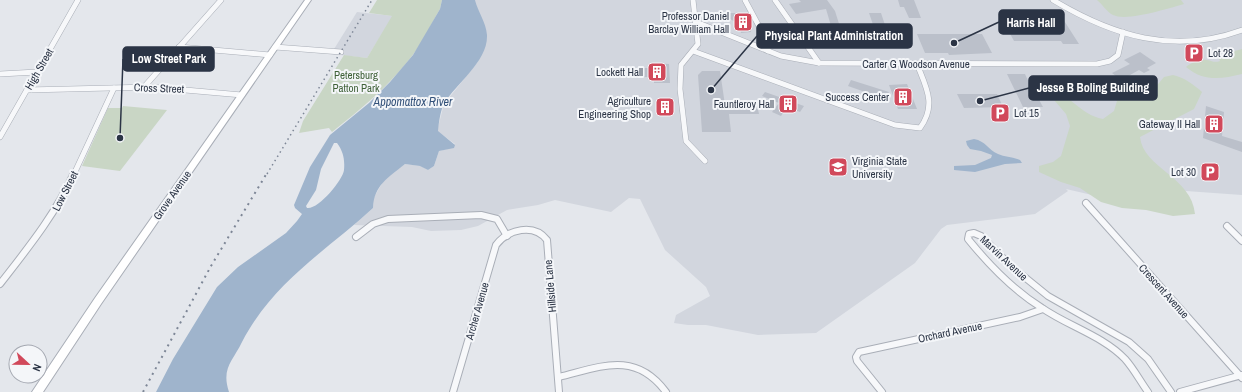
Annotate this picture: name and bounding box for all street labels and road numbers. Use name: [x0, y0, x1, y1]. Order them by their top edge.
street label: High Street: [22, 45, 57, 92]
street label: Carter G Woodson Avenue: [862, 57, 970, 71]
street label: Cross Street: [134, 80, 185, 96]
street label: Low Street: [49, 168, 81, 213]
street label: Grove Avenue: [150, 168, 194, 222]
street label: Marvin Avenue: [977, 232, 1031, 284]
street label: Hillside Lane: [541, 259, 559, 313]
street label: Crescent Avenue: [1136, 261, 1192, 321]
street label: Archer Avenue: [462, 281, 492, 342]
street label: Orchard Avenue: [917, 318, 983, 346]

